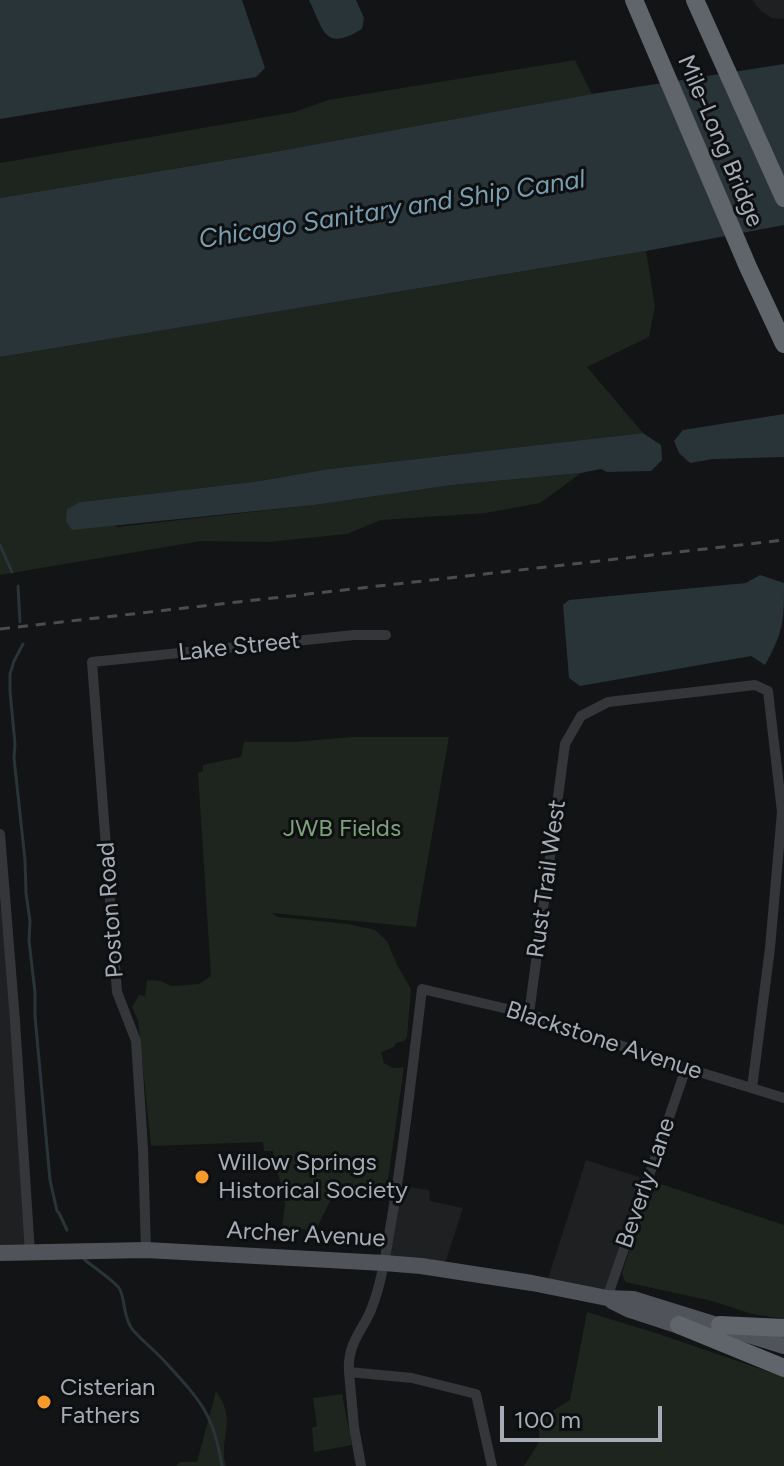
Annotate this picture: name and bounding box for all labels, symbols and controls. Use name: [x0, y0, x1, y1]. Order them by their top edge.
street label: Mile-Long Bridge: [671, 51, 769, 231]
water label: Chicago Sanitary and Ship Canal: [197, 164, 587, 256]
street label: Lake Street: [177, 626, 301, 668]
street label: Rust Trail West: [522, 798, 572, 960]
park label: JWB Fields: [283, 815, 401, 843]
street label: Poston Road: [92, 841, 130, 979]
street label: Blackstone Avenue: [502, 996, 706, 1086]
street label: Beverly Lane: [610, 1114, 682, 1252]
place label: Willow Springs Historical Society: [218, 1149, 408, 1205]
marker: Willow Springs Historical Society: [193, 1168, 211, 1186]
street label: Archer Avenue: [226, 1216, 386, 1254]
place label: Cisterian Fathers: [60, 1374, 155, 1430]
scale bar: [504, 1390, 666, 1440]
marker: Cisterian Fathers: [35, 1393, 53, 1411]
text: 100 m: [514, 1405, 581, 1434]

